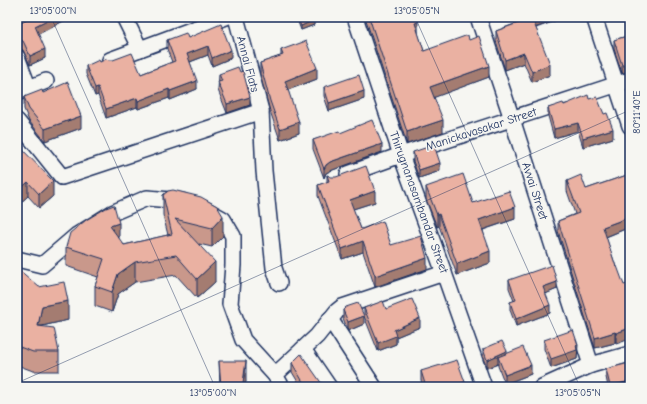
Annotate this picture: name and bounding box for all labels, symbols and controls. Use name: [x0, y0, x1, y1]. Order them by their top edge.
text: 13°05'00"N: [30, 5, 76, 17]
text: 13°05'05"N: [394, 5, 440, 17]
street label: Annai Flats: [234, 34, 262, 94]
text: 80°11'40"E: [631, 90, 643, 134]
street label: Manickavasakar Street: [424, 104, 539, 154]
street label: Thirugnanasambandar Street: [387, 129, 451, 275]
street label: Avvai Street: [519, 160, 551, 222]
text: 13°05'00"N: [190, 387, 236, 399]
text: 13°05'05"N: [555, 387, 601, 399]

